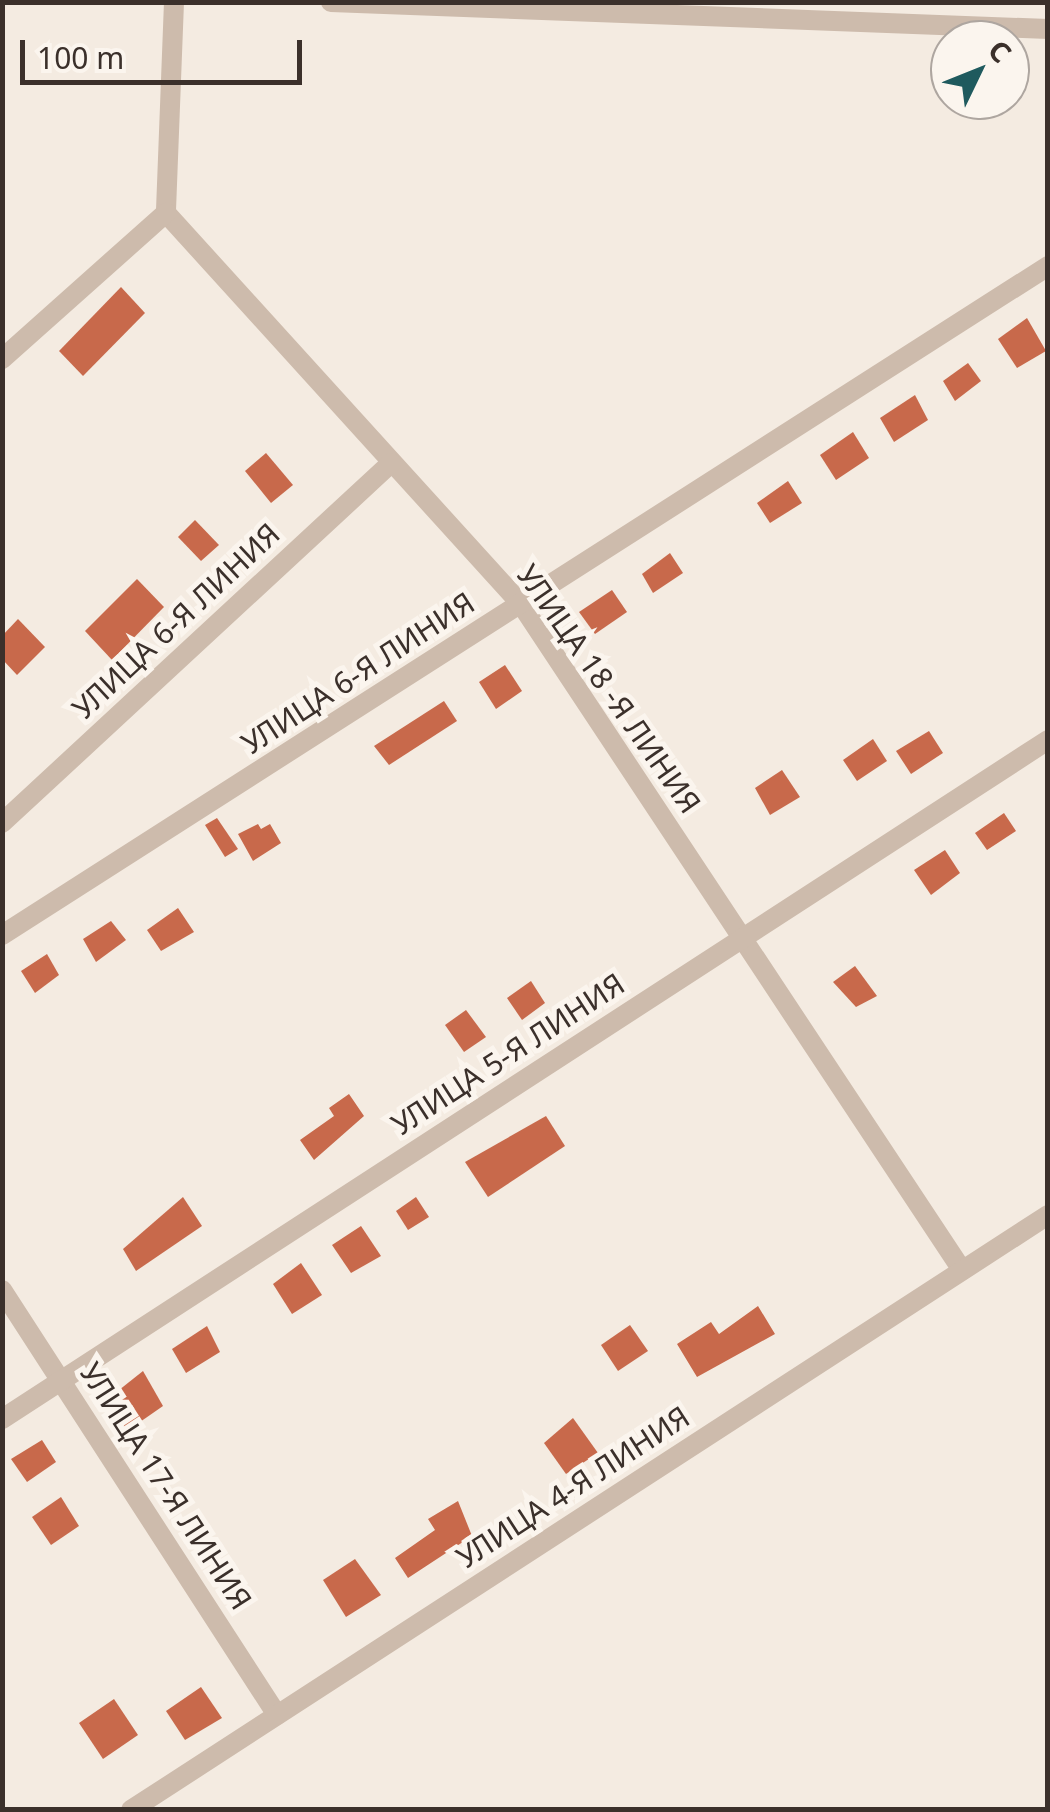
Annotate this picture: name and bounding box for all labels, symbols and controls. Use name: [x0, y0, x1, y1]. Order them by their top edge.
scale bar: [25, 20, 308, 82]
north arrow: [930, 20, 1030, 120]
text: С: [980, 31, 1021, 70]
text: 100 m: [37, 37, 124, 78]
street label: УЛИЦА 6-Я ЛИНИЯ: [65, 516, 287, 726]
street label: УЛИЦА 18 -Я ЛИНИЯ: [510, 558, 708, 820]
street label: УЛИЦА 6-Я ЛИНИЯ: [235, 584, 481, 762]
street label: УЛИЦА 5-Я ЛИНИЯ: [385, 965, 631, 1143]
street label: УЛИЦА 17-Я ЛИНИЯ: [73, 1356, 259, 1616]
street label: УЛИЦА 4-Я ЛИНИЯ: [450, 1398, 696, 1576]

